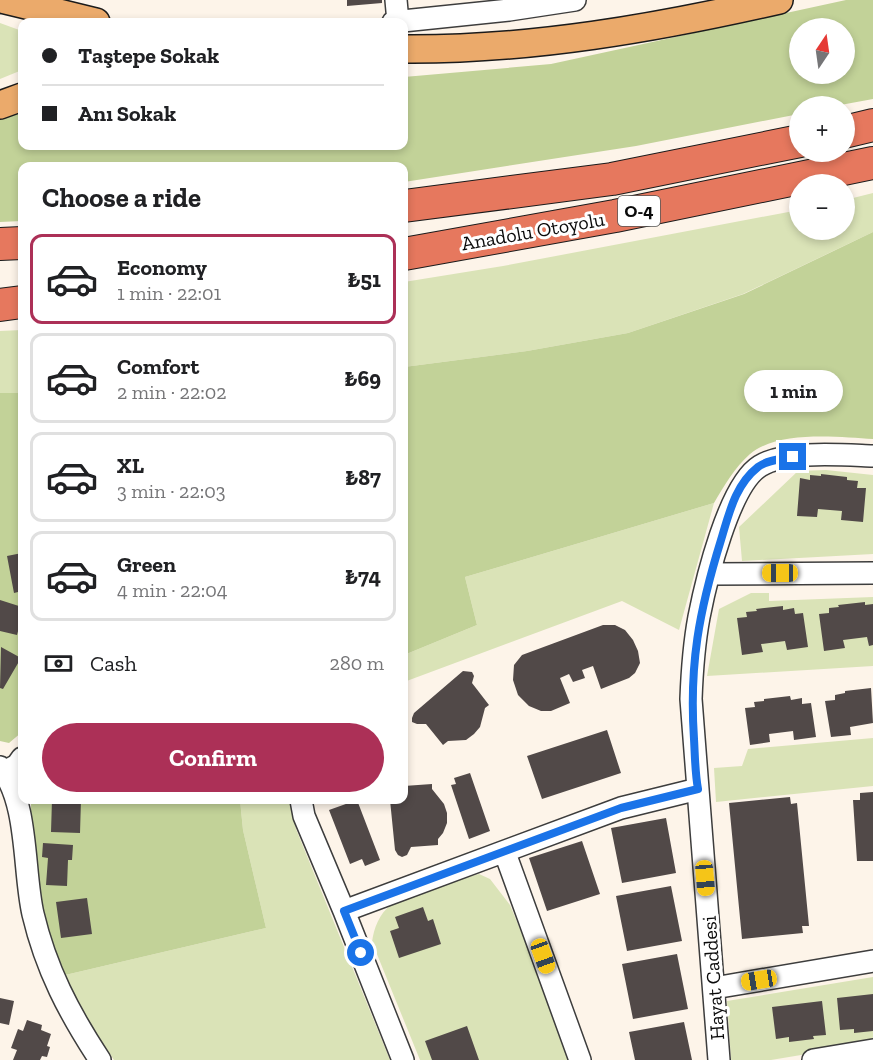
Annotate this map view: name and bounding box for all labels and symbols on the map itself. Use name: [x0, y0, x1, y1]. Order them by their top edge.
north arrow: [789, 18, 855, 84]
road number: O-4: [618, 196, 660, 226]
street label: Anadolu Otoyolu: [459, 207, 607, 255]
callout: 1 min: [744, 370, 842, 412]
route end: [779, 443, 806, 470]
car: [762, 564, 798, 582]
car: [694, 859, 716, 897]
street label: Hayat Caddesi: [697, 915, 729, 1041]
car: [528, 936, 558, 976]
route start: [347, 939, 374, 966]
car: [740, 968, 778, 992]

